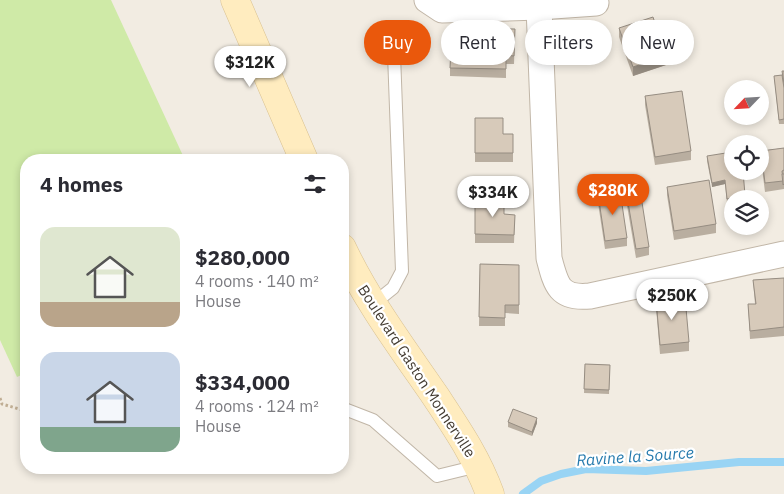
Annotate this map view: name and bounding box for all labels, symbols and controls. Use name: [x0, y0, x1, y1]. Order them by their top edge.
chip: Buy: [364, 20, 431, 65]
chip: Rent: [441, 20, 515, 65]
chip: Filters: [525, 20, 612, 65]
chip: New: [622, 20, 694, 65]
pin: $312K: [215, 46, 285, 88]
text: $312K: [225, 52, 275, 72]
north arrow: [724, 80, 769, 125]
map controls: [724, 80, 769, 235]
button: locate: [724, 135, 769, 180]
text: 4 homes: [40, 170, 123, 198]
icon: filters: [301, 170, 329, 198]
pin: $280K: [578, 174, 648, 216]
pin: $334K: [458, 176, 528, 218]
text: $280K: [588, 180, 638, 200]
text: $334K: [468, 182, 518, 202]
button: layers: [724, 190, 769, 235]
text: $280,000: [195, 243, 290, 271]
icon: home: [80, 247, 140, 307]
text: 4 rooms · 140 m²: [195, 271, 319, 291]
pin: $250K: [637, 278, 707, 321]
street label: Boulevard Gaston Monnerville: [354, 281, 480, 461]
text: $250K: [647, 285, 697, 305]
text: House: [195, 291, 241, 311]
text: $334,000: [195, 368, 290, 396]
icon: home: [80, 372, 140, 432]
text: 4 rooms · 124 m²: [195, 396, 319, 416]
text: House: [195, 416, 241, 436]
water label: Ravine la Source: [576, 442, 694, 470]

